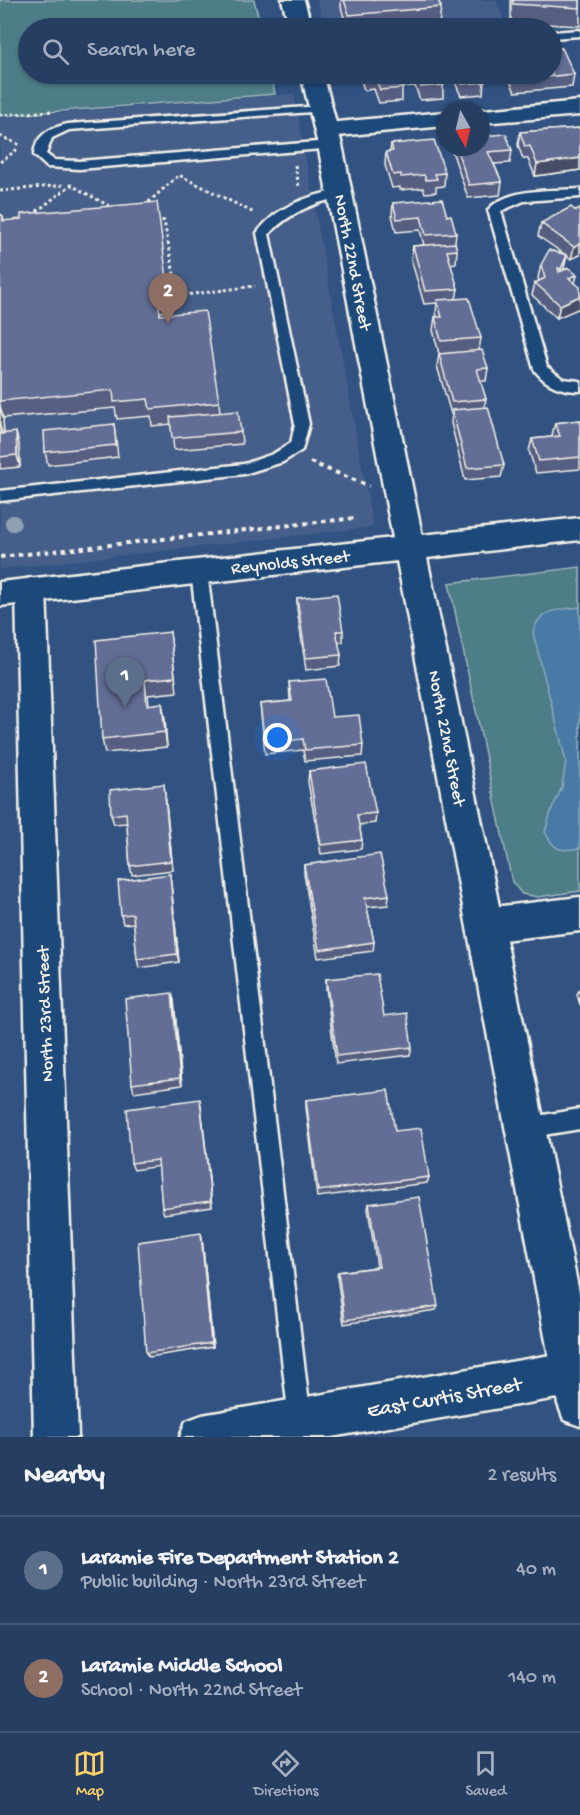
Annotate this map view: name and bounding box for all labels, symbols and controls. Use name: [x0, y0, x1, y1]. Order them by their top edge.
search box: [18, 18, 562, 84]
icon: search: [39, 35, 72, 68]
text: Search here: [87, 38, 195, 64]
north arrow: [436, 102, 490, 156]
street label: North 22nd Street: [328, 193, 375, 334]
pin: 2: [148, 274, 188, 323]
street label: Reynolds Street: [230, 547, 352, 580]
pin: 1: [106, 658, 144, 707]
street label: North 22nd Street: [422, 669, 469, 810]
your location: [263, 723, 292, 752]
street label: North 23rd Street: [34, 944, 59, 1082]
street label: East Curtis Street: [365, 1373, 526, 1425]
text: Nearby: [24, 1461, 105, 1492]
text: 2 results: [487, 1465, 556, 1488]
text: Laramie Fire Department Station 2: [81, 1546, 399, 1572]
text: 1: [39, 1559, 48, 1582]
text: 40 m: [516, 1559, 556, 1582]
text: Public building · North 23rd Street: [81, 1572, 365, 1595]
text: Laramie Middle School: [81, 1654, 283, 1680]
text: 2: [39, 1667, 48, 1690]
text: 140 m: [508, 1667, 556, 1690]
text: School · North 22nd Street: [81, 1680, 302, 1703]
tab: Map: [73, 1747, 106, 1802]
tab: Directions: [253, 1747, 319, 1802]
tab: Saved: [465, 1747, 506, 1802]

